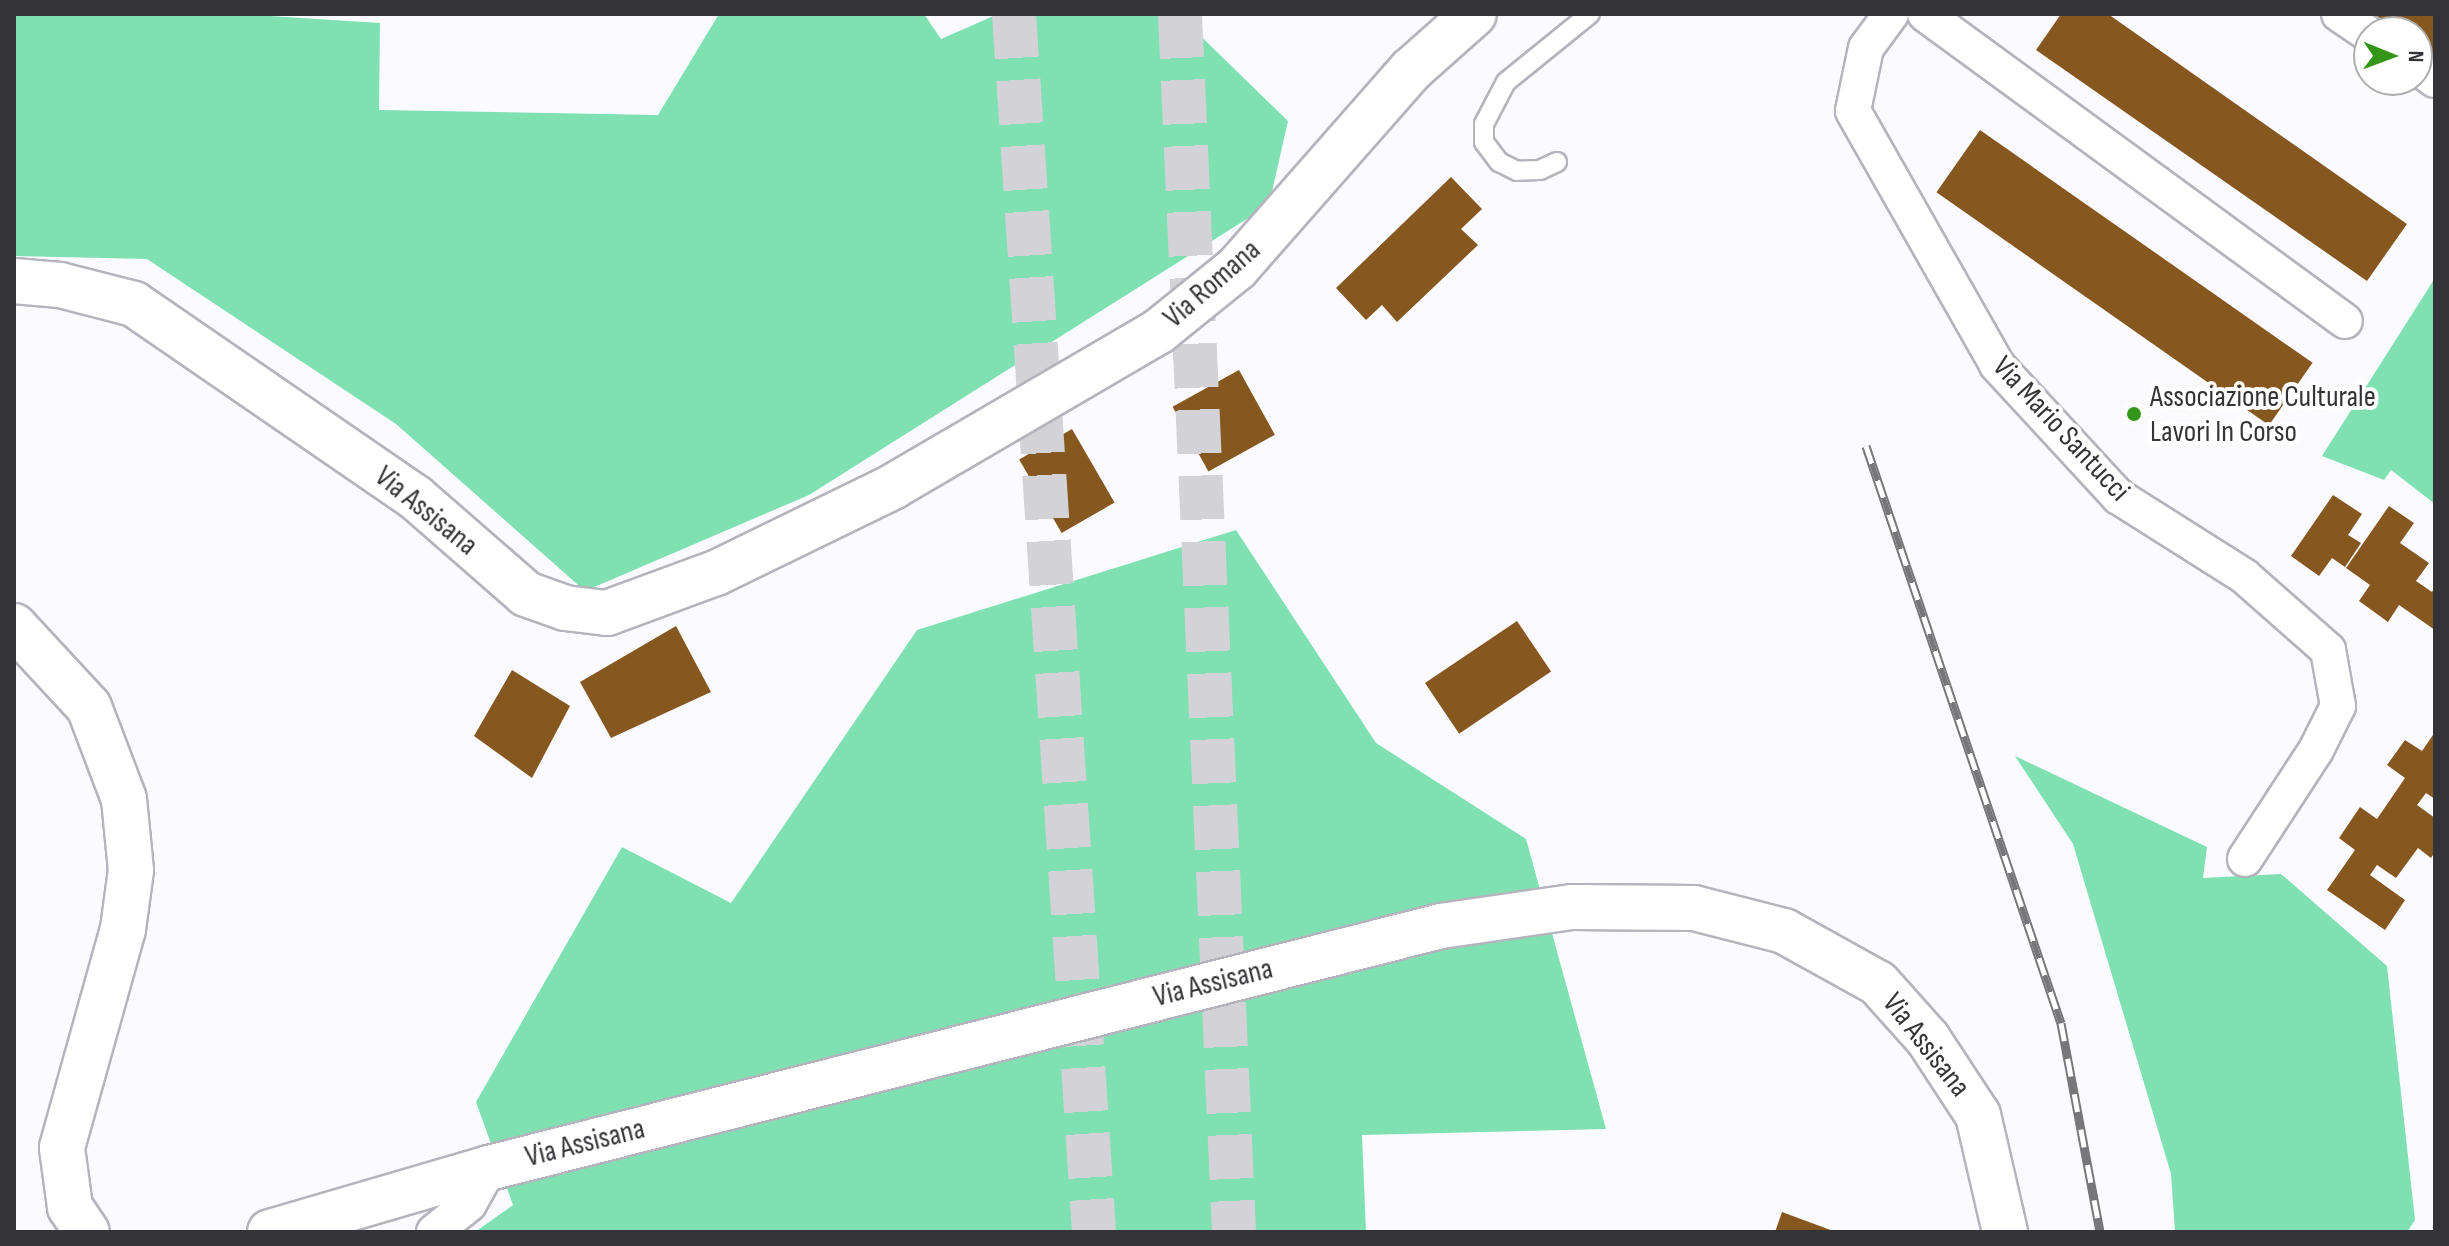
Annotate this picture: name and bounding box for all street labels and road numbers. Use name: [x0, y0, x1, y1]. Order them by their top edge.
street label: Via Romana: [1156, 232, 1268, 336]
street label: Via Mario Santucci: [1985, 349, 2137, 509]
street label: Via Assisana: [367, 459, 485, 563]
street label: Via Assisana: [1150, 951, 1276, 1015]
street label: Via Assisana: [1874, 986, 1978, 1104]
street label: Via Assisana: [522, 1111, 648, 1175]

